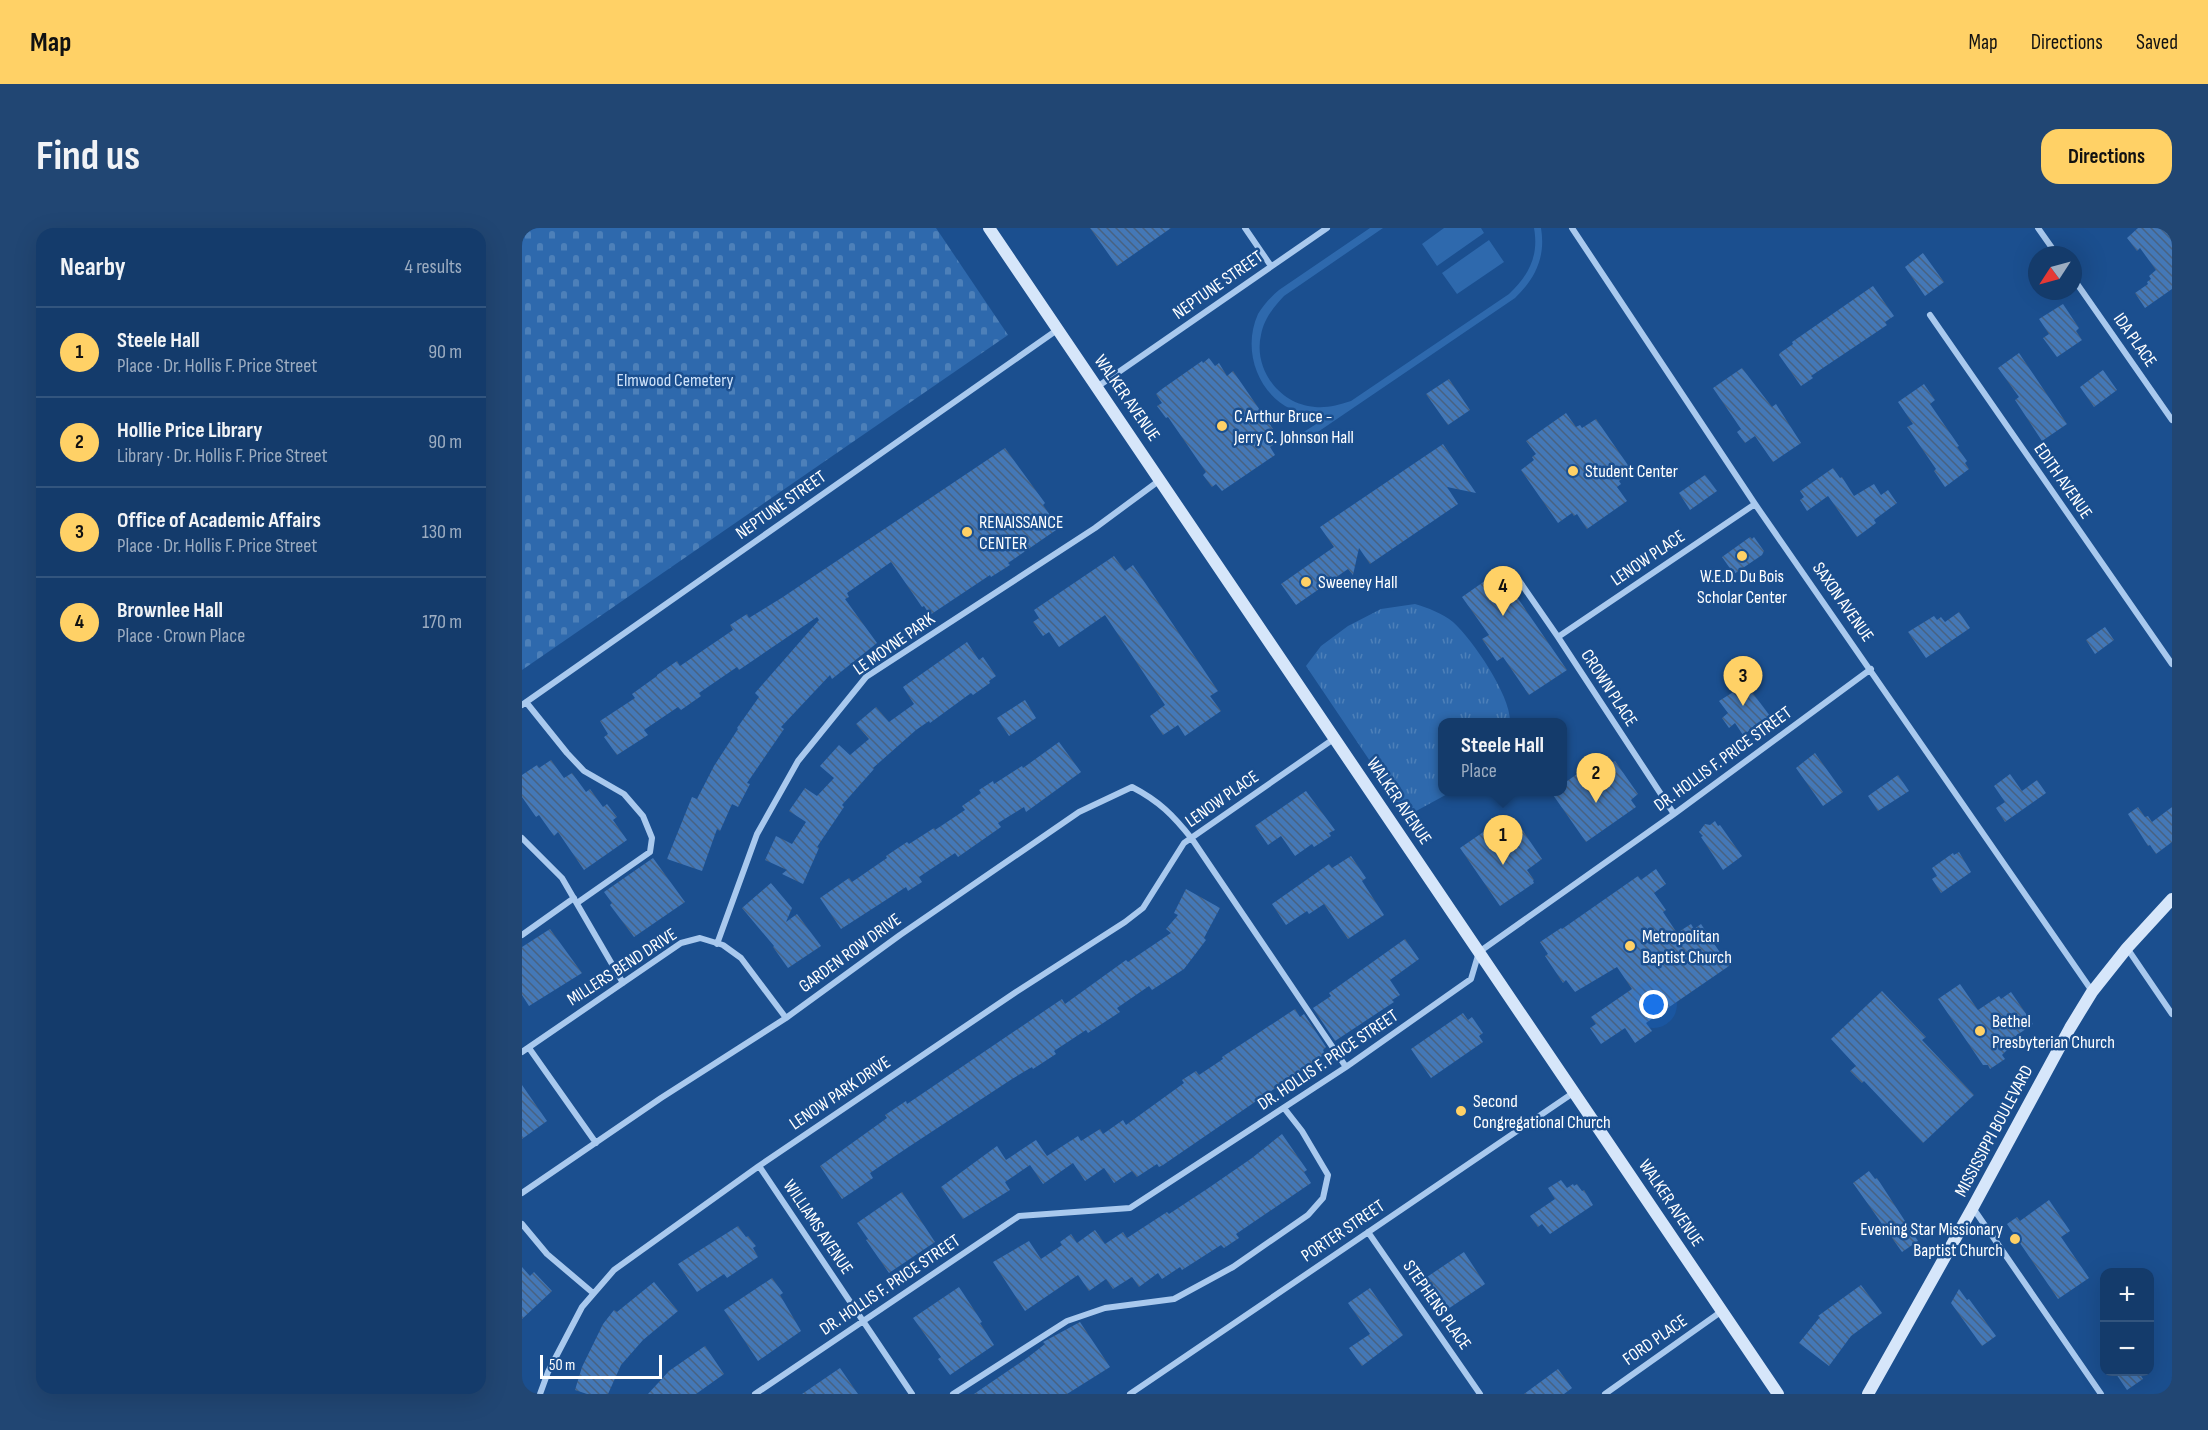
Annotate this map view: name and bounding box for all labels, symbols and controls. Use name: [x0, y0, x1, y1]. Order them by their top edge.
text: Map: [30, 26, 71, 59]
text: Map: [1968, 30, 1998, 55]
text: Directions: [2031, 30, 2103, 55]
text: Saved: [2136, 30, 2178, 55]
button: Directions: [2041, 129, 2172, 184]
text: Find us: [36, 131, 140, 182]
street label: NEPTUNE STREET: [1169, 246, 1267, 324]
north arrow: [2028, 246, 2082, 300]
text: Nearby: [60, 252, 126, 283]
text: 4 results: [405, 255, 462, 279]
street label: IDA PLACE: [2109, 309, 2161, 371]
text: Steele Hall: [117, 327, 200, 354]
text: 1: [76, 340, 83, 364]
text: 90 m: [428, 340, 462, 364]
street label: WALKER AVENUE: [1090, 351, 1164, 445]
text: Place · Dr. Hollis F. Price Street: [117, 354, 317, 378]
park label: Elmwood Cemetery: [616, 370, 734, 391]
place label: C Arthur Bruce - Jerry C. Johnson Hall: [1233, 406, 1354, 448]
text: Hollie Price Library: [117, 417, 262, 444]
marker: C Arthur Bruce - Jerry C. Johnson Hall: [1215, 419, 1229, 433]
text: 2: [75, 430, 84, 454]
text: 90 m: [428, 430, 462, 454]
street label: EDITH AVENUE: [2029, 439, 2097, 523]
text: Library · Dr. Hollis F. Price Street: [117, 444, 328, 468]
place label: Student Center: [1585, 461, 1678, 482]
marker: Student Center: [1566, 464, 1580, 478]
street label: NEPTUNE STREET: [732, 466, 830, 544]
text: Office of Academic Affairs: [117, 507, 321, 534]
place label: RENAISSANCE CENTER: [979, 512, 1063, 554]
text: 3: [75, 520, 84, 544]
text: 130 m: [422, 520, 462, 544]
marker: RENAISSANCE CENTER: [960, 525, 974, 539]
street label: LENOW PLACE: [1607, 526, 1689, 590]
text: Place · Dr. Hollis F. Price Street: [117, 534, 317, 558]
marker: W.E.D. Du Bois Scholar Center: [1735, 549, 1749, 563]
street label: SAXON AVENUE: [1808, 558, 1878, 646]
pin: 4: [1484, 566, 1522, 616]
place label: W.E.D. Du Bois Scholar Center: [1697, 566, 1787, 608]
place label: Sweeney Hall: [1318, 572, 1398, 593]
marker: Sweeney Hall: [1299, 575, 1313, 589]
text: Brownlee Hall: [117, 597, 223, 624]
street label: LE MOYNE PARK: [849, 608, 939, 680]
text: 4: [75, 610, 84, 634]
text: 170 m: [422, 610, 462, 634]
text: Place · Crown Place: [117, 624, 245, 648]
street label: CROWN PLACE: [1576, 646, 1642, 730]
pin: 3: [1724, 656, 1762, 706]
street label: DR. HOLLIS F. PRICE STREET: [1650, 702, 1796, 816]
popup: [1438, 718, 1567, 796]
text: Steele Hall: [1461, 732, 1544, 759]
street label: WALKER AVENUE: [1362, 753, 1436, 849]
pin: 2: [1576, 754, 1616, 803]
text: Place: [1461, 759, 1497, 783]
street label: LENOW PLACE: [1181, 766, 1263, 832]
pin: 1: [1484, 816, 1522, 865]
street label: GARDEN ROW DRIVE: [795, 909, 905, 997]
street label: MILLERS BEND DRIVE: [563, 924, 681, 1010]
place label: Metropolitan Baptist Church: [1642, 926, 1732, 968]
marker: Metropolitan Baptist Church: [1623, 939, 1637, 953]
your location: [1639, 990, 1668, 1019]
street label: DR. HOLLIS F. PRICE STREET: [1254, 1005, 1402, 1115]
place label: Bethel Presbyterian Church: [1992, 1011, 2115, 1053]
marker: Bethel Presbyterian Church: [1973, 1024, 1987, 1038]
street label: LENOW PARK DRIVE: [786, 1052, 894, 1134]
street label: MISSISSIPPI BOULEVARD: [1950, 1062, 2038, 1200]
place label: Second Congregational Church: [1473, 1091, 1611, 1133]
marker: Second Congregational Church: [1454, 1104, 1468, 1118]
street label: WALKER AVENUE: [1634, 1155, 1708, 1251]
street label: WILLIAMS AVENUE: [779, 1176, 857, 1278]
street label: PORTER STREET: [1297, 1196, 1389, 1266]
place label: Evening Star Missionary Baptist Church: [1860, 1219, 2003, 1261]
street label: DR. HOLLIS F. PRICE STREET: [816, 1230, 964, 1340]
marker: Evening Star Missionary Baptist Church: [2008, 1232, 2022, 1246]
street label: STEPHENS PLACE: [1398, 1256, 1476, 1354]
map controls: [2100, 1268, 2154, 1376]
button: +: [2100, 1268, 2154, 1322]
street label: FORD PLACE: [1619, 1310, 1691, 1370]
button: −: [2100, 1322, 2154, 1376]
scale bar: [540, 1352, 662, 1380]
text: 50 m: [549, 1356, 575, 1375]

